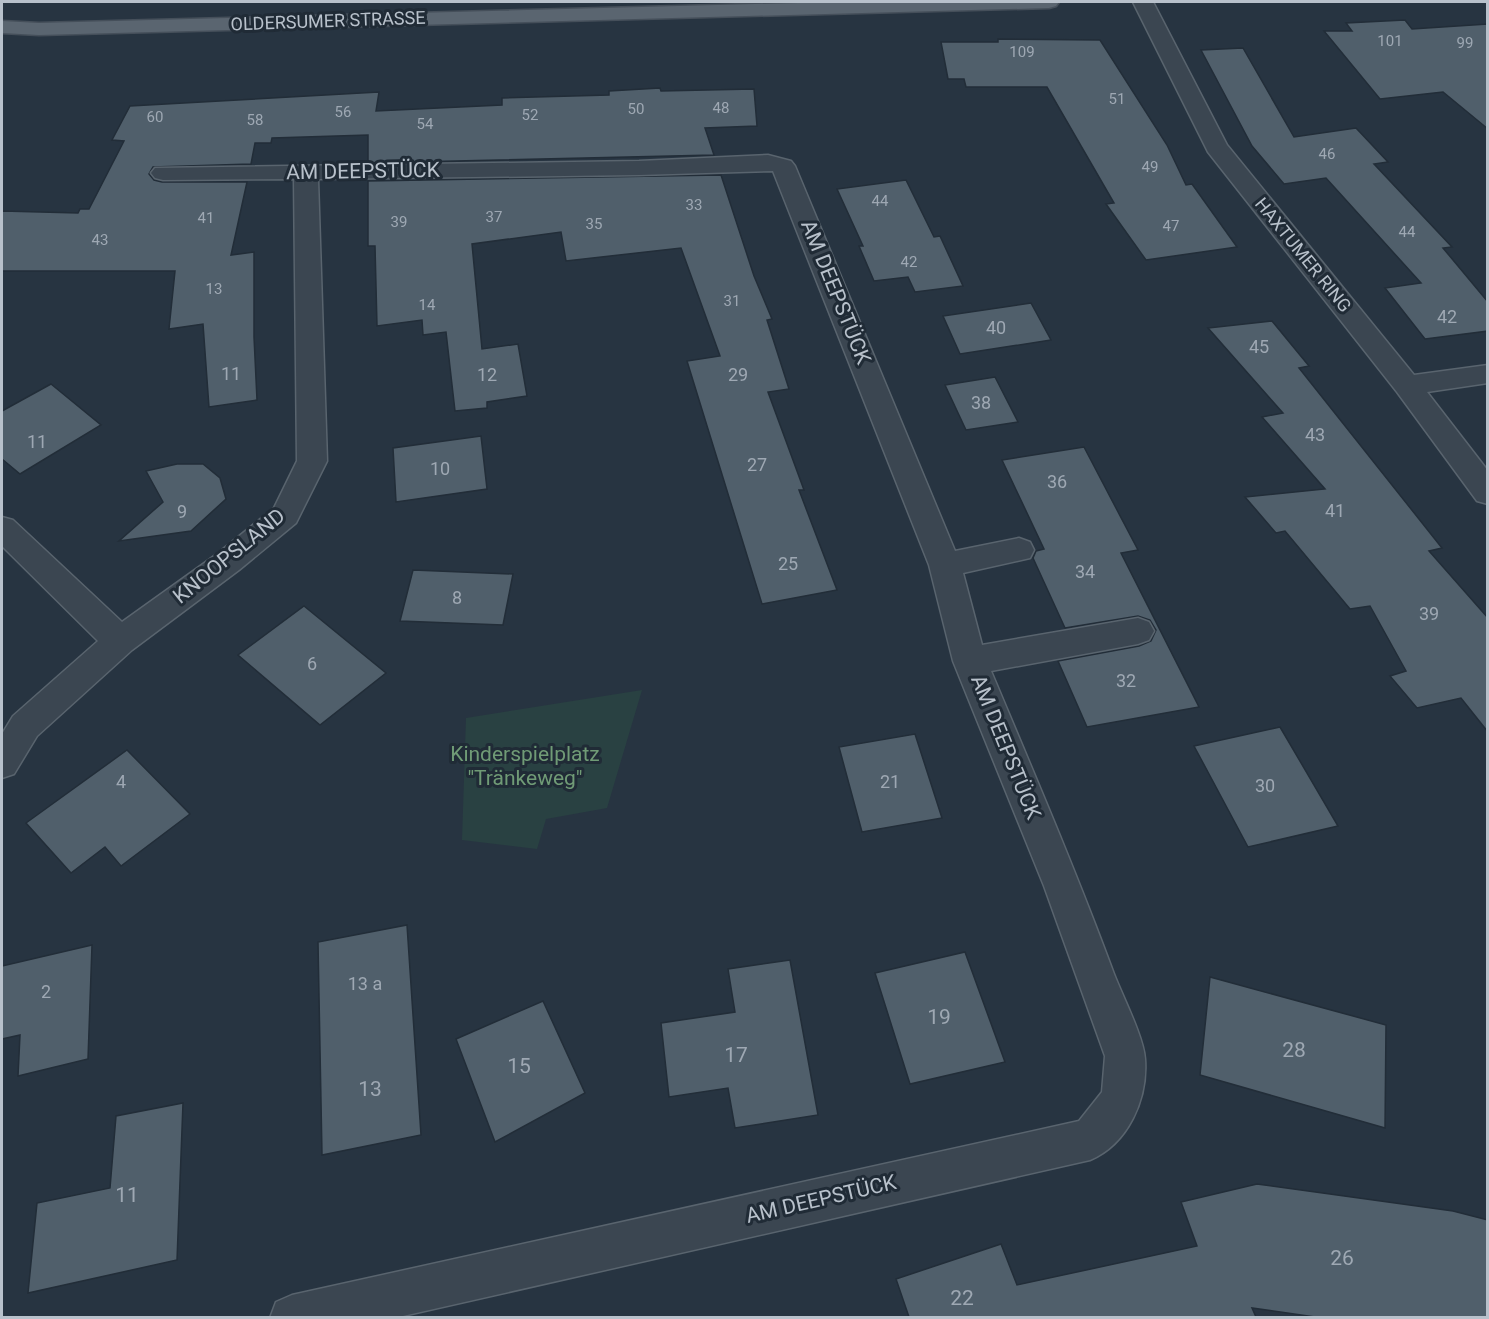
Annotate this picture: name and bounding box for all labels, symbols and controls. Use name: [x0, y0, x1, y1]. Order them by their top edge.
street label: OLDERSUMER STRASSE: [230, 7, 426, 34]
house number: 101: [1377, 32, 1403, 50]
house number: 99: [1457, 34, 1473, 52]
house number: 109: [1009, 43, 1035, 61]
house number: 51: [1109, 90, 1125, 108]
house number: 48: [713, 99, 729, 117]
house number: 50: [628, 100, 644, 118]
house number: 56: [335, 103, 351, 121]
house number: 52: [522, 106, 538, 124]
house number: 60: [147, 108, 163, 126]
house number: 58: [247, 111, 263, 129]
house number: 54: [417, 115, 434, 133]
house number: 46: [1319, 145, 1335, 163]
street label: AM DEEPSTÜCK: [286, 158, 441, 184]
house number: 49: [1142, 158, 1158, 176]
house number: 44: [872, 192, 889, 210]
street label: HAXTUMER RING: [1251, 193, 1356, 316]
house number: 33: [686, 196, 702, 214]
house number: 37: [486, 208, 502, 226]
house number: 41: [198, 209, 214, 227]
house number: 39: [391, 213, 407, 231]
house number: 35: [586, 215, 602, 233]
street label: AM DEEPSTÜCK: [796, 216, 876, 368]
house number: 47: [1163, 217, 1179, 235]
house number: 44: [1399, 223, 1416, 241]
house number: 43: [92, 231, 108, 249]
house number: 42: [901, 253, 917, 271]
house number: 13: [206, 280, 222, 298]
house number: 31: [724, 292, 740, 310]
house number: 14: [419, 296, 436, 314]
house number: 42: [1437, 306, 1457, 327]
house number: 40: [986, 317, 1006, 338]
house number: 45: [1249, 336, 1269, 357]
house number: 11: [221, 363, 241, 384]
house number: 12: [477, 364, 497, 385]
house number: 29: [728, 364, 748, 385]
house number: 38: [971, 392, 991, 413]
house number: 43: [1305, 424, 1325, 445]
house number: 11: [27, 431, 47, 452]
house number: 27: [747, 454, 767, 475]
house number: 10: [430, 458, 450, 479]
house number: 36: [1047, 471, 1067, 492]
house number: 41: [1325, 500, 1345, 521]
house number: 9: [177, 501, 187, 522]
street label: KNOOPSLAND: [168, 504, 290, 608]
house number: 25: [778, 553, 798, 574]
house number: 34: [1075, 561, 1095, 582]
house number: 8: [452, 587, 462, 608]
house number: 39: [1419, 603, 1439, 624]
house number: 6: [307, 653, 317, 674]
house number: 32: [1116, 670, 1136, 691]
street label: AM DEEPSTÜCK: [966, 671, 1046, 823]
park label: Kinderspielplatz "Tränkeweg": [450, 742, 600, 790]
house number: 4: [116, 771, 126, 792]
house number: 21: [880, 771, 900, 792]
house number: 30: [1255, 775, 1275, 796]
house number: 13 a: [348, 973, 382, 994]
house number: 2: [41, 981, 51, 1002]
house number: 19: [927, 1005, 951, 1029]
house number: 28: [1282, 1038, 1306, 1062]
house number: 17: [724, 1043, 748, 1067]
house number: 15: [507, 1054, 531, 1078]
house number: 13: [358, 1077, 382, 1101]
street label: AM DEEPSTÜCK: [743, 1170, 899, 1228]
house number: 11: [115, 1183, 139, 1207]
house number: 26: [1330, 1246, 1354, 1270]
house number: 22: [950, 1286, 974, 1310]

